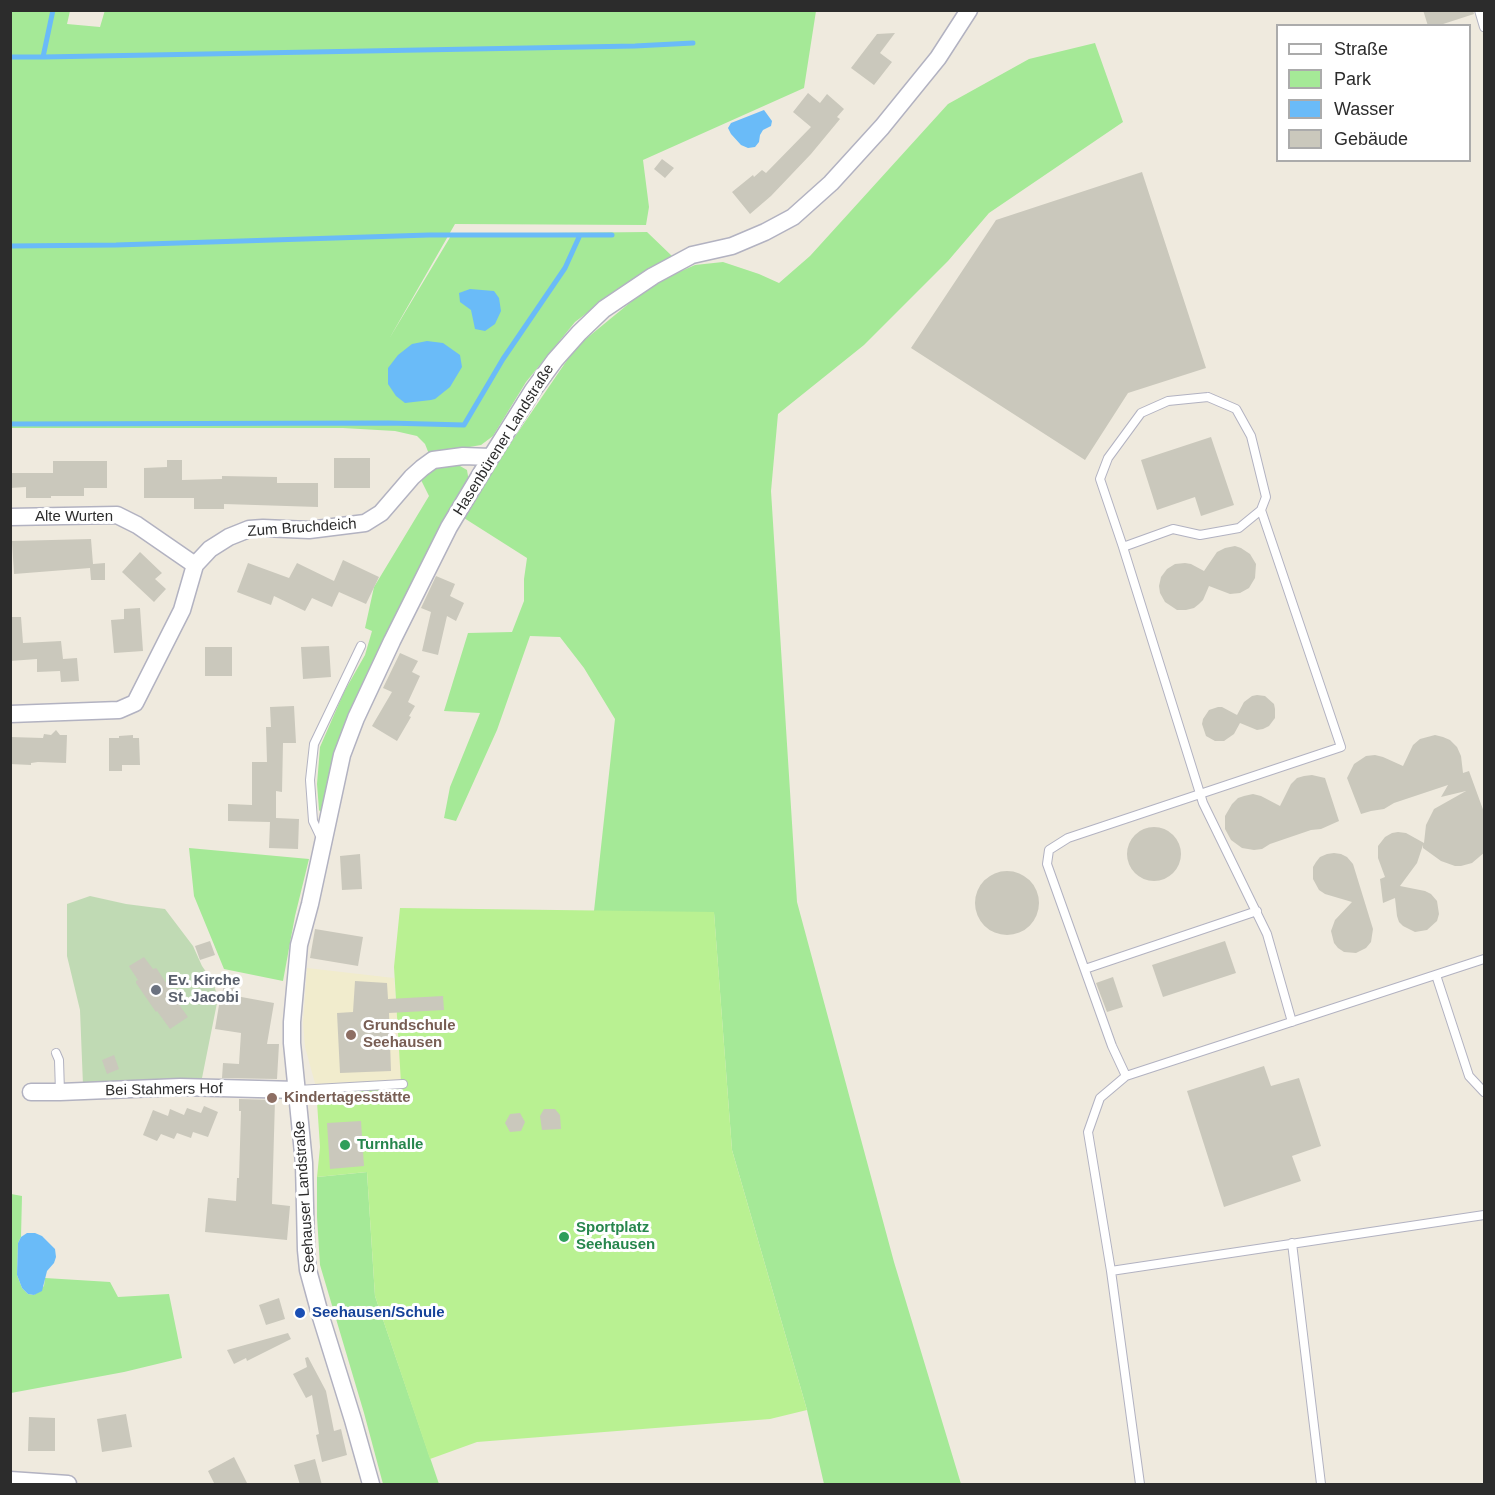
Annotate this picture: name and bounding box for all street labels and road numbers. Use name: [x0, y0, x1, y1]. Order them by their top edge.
street label: Hasenbürener Landstraße: [450, 361, 558, 519]
street label: Alte Wurten: [35, 508, 113, 526]
street label: Zum Bruchdeich: [247, 515, 357, 541]
street label: Bei Stahmers Hof: [105, 1080, 223, 1100]
street label: Seehauser Landstraße: [291, 1120, 319, 1274]

